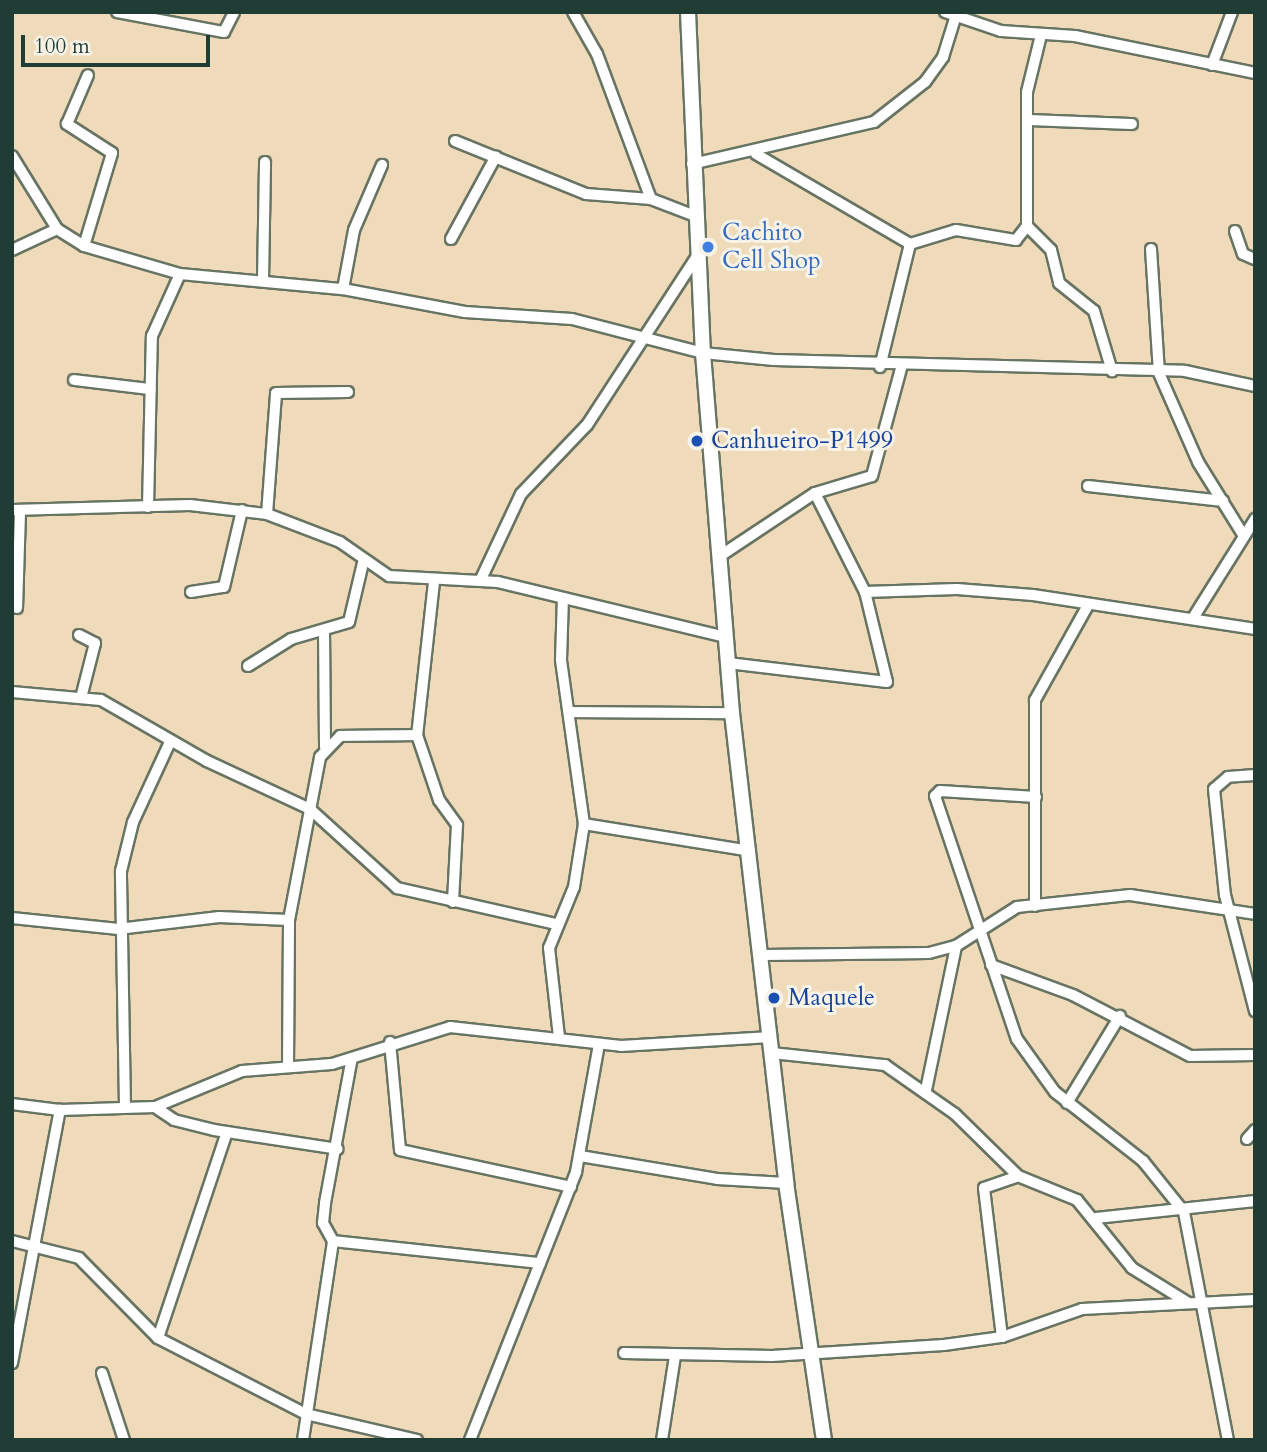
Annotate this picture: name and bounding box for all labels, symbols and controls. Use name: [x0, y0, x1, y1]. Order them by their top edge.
scale bar: [24, 21, 214, 65]
text: 100 m: [34, 32, 90, 61]
place label: Cachito Cell Shop: [722, 219, 821, 275]
marker: Cachito Cell Shop: [700, 239, 716, 255]
place label: Canhueiro-P1499: [711, 427, 893, 455]
marker: Canhueiro-P1499: [689, 433, 705, 449]
place label: Maquele: [788, 984, 875, 1012]
marker: Maquele: [766, 990, 782, 1006]

